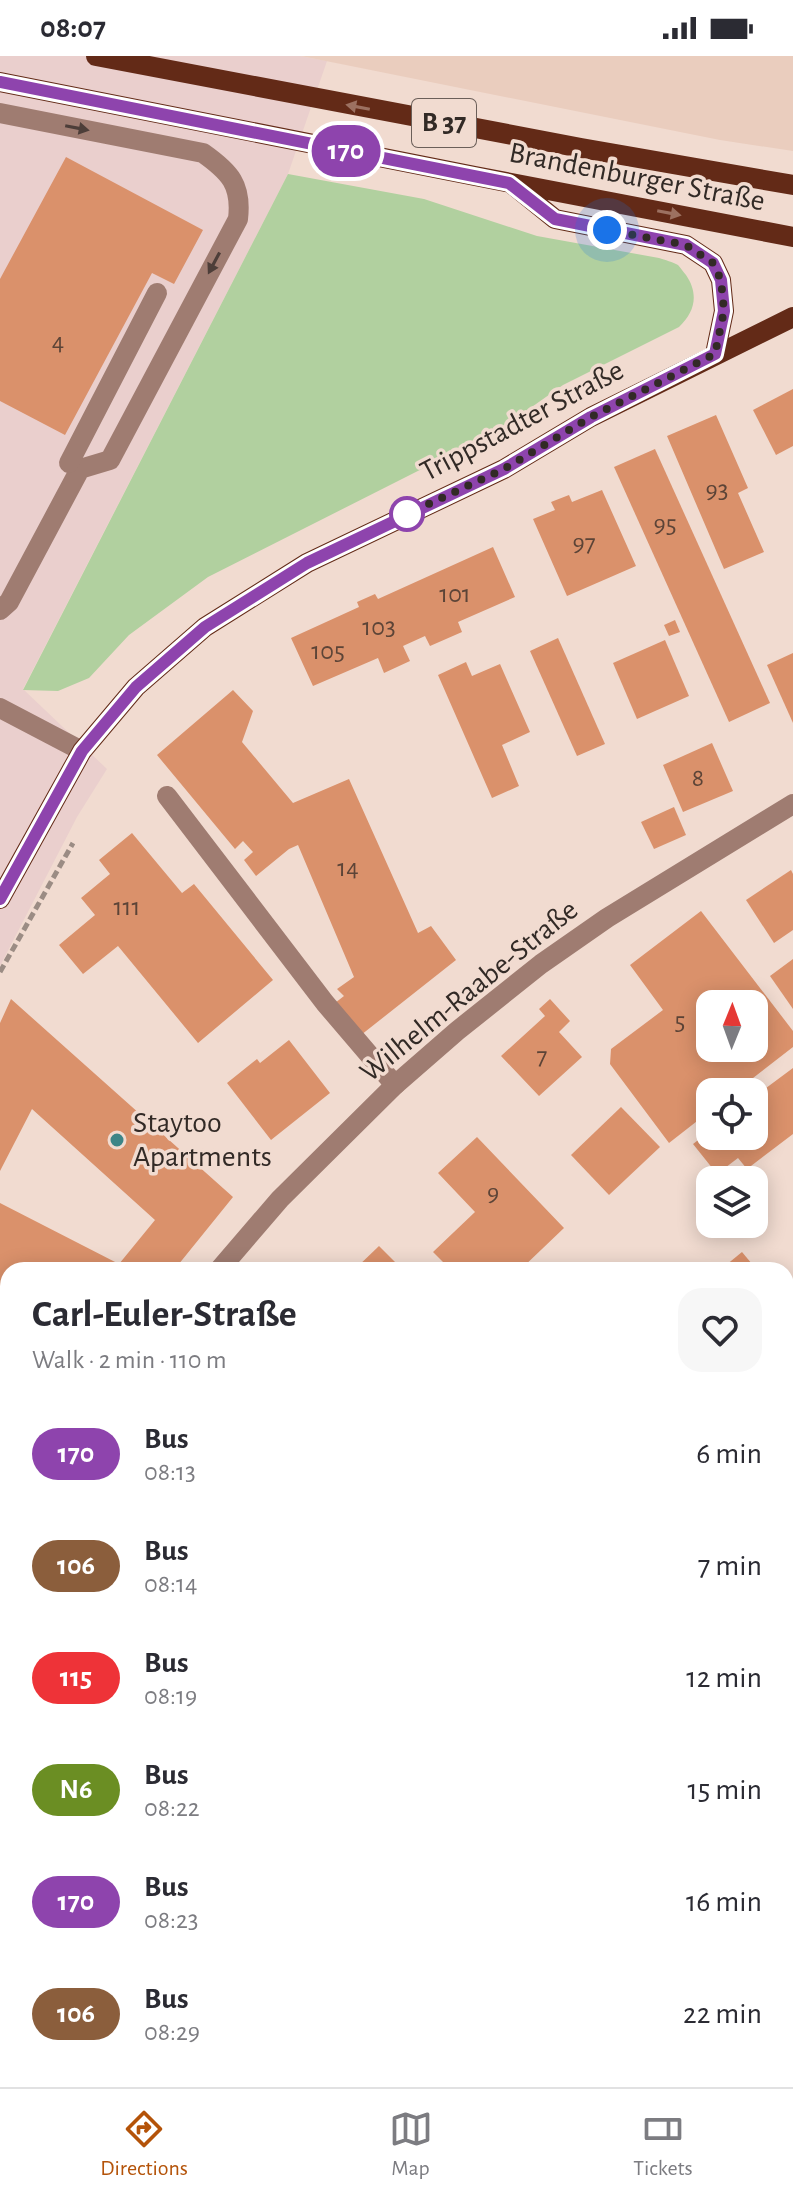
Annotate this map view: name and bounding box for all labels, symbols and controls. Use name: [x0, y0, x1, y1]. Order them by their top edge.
text: 08:07: [40, 13, 106, 43]
road number: B 37: [412, 99, 476, 147]
one-way arrow: [345, 100, 370, 112]
one-way arrow: [64, 123, 89, 135]
line badge: 170: [300, 125, 392, 177]
text: 170: [328, 137, 364, 165]
street label: Brandenburger Straße: [507, 137, 767, 217]
one-way arrow: [656, 207, 681, 220]
your location: [587, 210, 627, 250]
one-way arrow: [208, 252, 221, 275]
house number: 4: [52, 329, 64, 355]
street label: Trippstadter Straße: [415, 355, 629, 487]
house number: 93: [706, 477, 728, 503]
unlabelled marker: [390, 497, 424, 531]
house number: 95: [653, 511, 677, 537]
house number: 97: [572, 530, 596, 556]
house number: 101: [439, 581, 471, 607]
house number: 103: [362, 614, 396, 640]
house number: 105: [311, 638, 345, 664]
house number: 8: [692, 765, 704, 791]
house number: 14: [337, 855, 359, 881]
house number: 111: [114, 894, 140, 920]
street label: Wilhelm-Raabe-Straße: [355, 894, 583, 1088]
north arrow: [696, 990, 768, 1062]
map controls: [696, 990, 768, 1238]
house number: 5: [675, 1008, 685, 1034]
house number: 7: [537, 1043, 548, 1069]
button: locate: [696, 1078, 768, 1150]
place label: Staytoo Apartments: [133, 1108, 272, 1172]
marker: Staytoo Apartments: [108, 1131, 126, 1149]
button: layers: [696, 1166, 768, 1238]
house number: 9: [487, 1180, 499, 1206]
button: heart: [678, 1288, 762, 1372]
text: Carl-Euler-Straße: [32, 1296, 297, 1334]
text: Walk · 2 min · 110 m: [32, 1347, 227, 1373]
text: Bus: [144, 1424, 189, 1454]
text: 6 min: [696, 1439, 762, 1469]
text: 170: [58, 1440, 94, 1468]
text: 08:13: [144, 1459, 196, 1485]
text: Bus: [144, 1536, 189, 1566]
text: 7 min: [698, 1551, 762, 1581]
text: 106: [57, 1552, 95, 1580]
text: 08:14: [144, 1571, 197, 1597]
text: Bus: [144, 1648, 189, 1678]
text: 12 min: [686, 1663, 762, 1693]
text: 115: [60, 1664, 92, 1692]
text: 08:19: [144, 1683, 197, 1709]
text: Bus: [144, 1760, 189, 1790]
text: 15 min: [687, 1775, 762, 1805]
text: N6: [60, 1776, 92, 1804]
text: 08:22: [144, 1795, 200, 1821]
text: Bus: [144, 1872, 189, 1902]
text: 16 min: [686, 1887, 762, 1917]
text: 170: [58, 1888, 94, 1916]
text: 08:23: [144, 1907, 199, 1933]
text: Bus: [144, 1984, 189, 2014]
text: 22 min: [683, 1999, 762, 2029]
text: 106: [57, 2000, 95, 2028]
text: 08:29: [144, 2019, 200, 2045]
tab: Directions: [100, 2107, 188, 2181]
tab: Map: [389, 2107, 433, 2181]
tab: Tickets: [633, 2107, 693, 2181]

